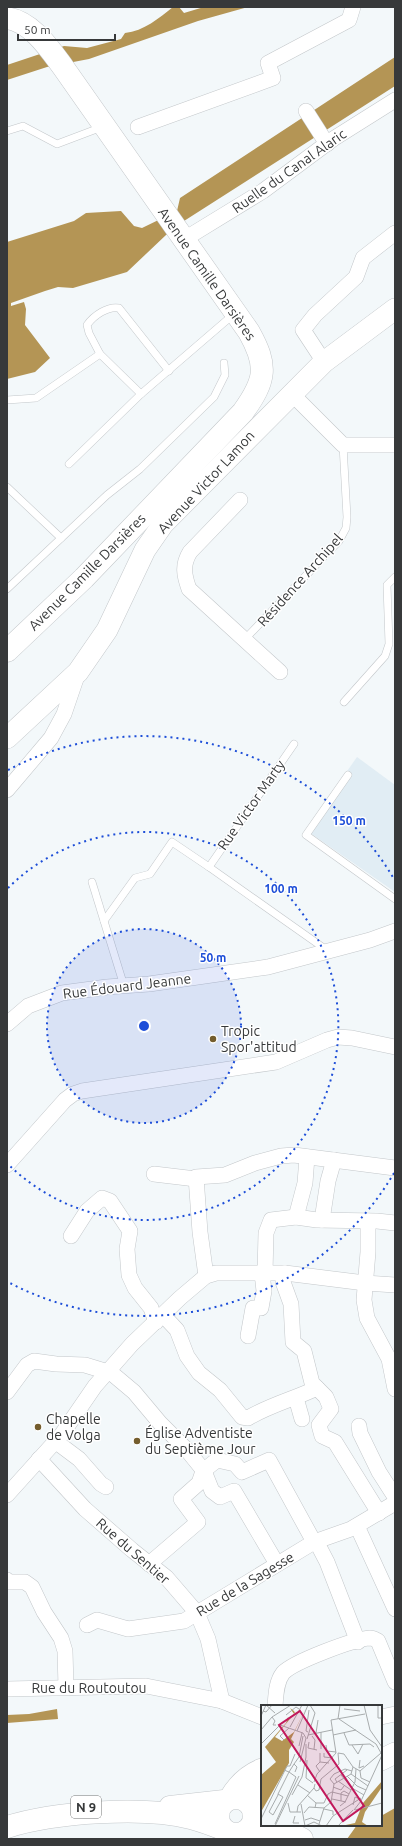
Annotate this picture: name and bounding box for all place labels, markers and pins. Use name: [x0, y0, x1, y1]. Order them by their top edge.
centre of rings: [137, 1019, 151, 1033]
place label: Tropic Spor'attitud: [221, 1023, 297, 1055]
marker: Tropic Spor'attitud: [208, 1034, 218, 1044]
place label: Chapelle de Volga: [46, 1411, 101, 1443]
marker: Chapelle de Volga: [33, 1422, 43, 1432]
place label: Église Adventiste du Septième Jour: [145, 1424, 256, 1457]
marker: Église Adventiste du Septième Jour: [132, 1436, 142, 1446]

